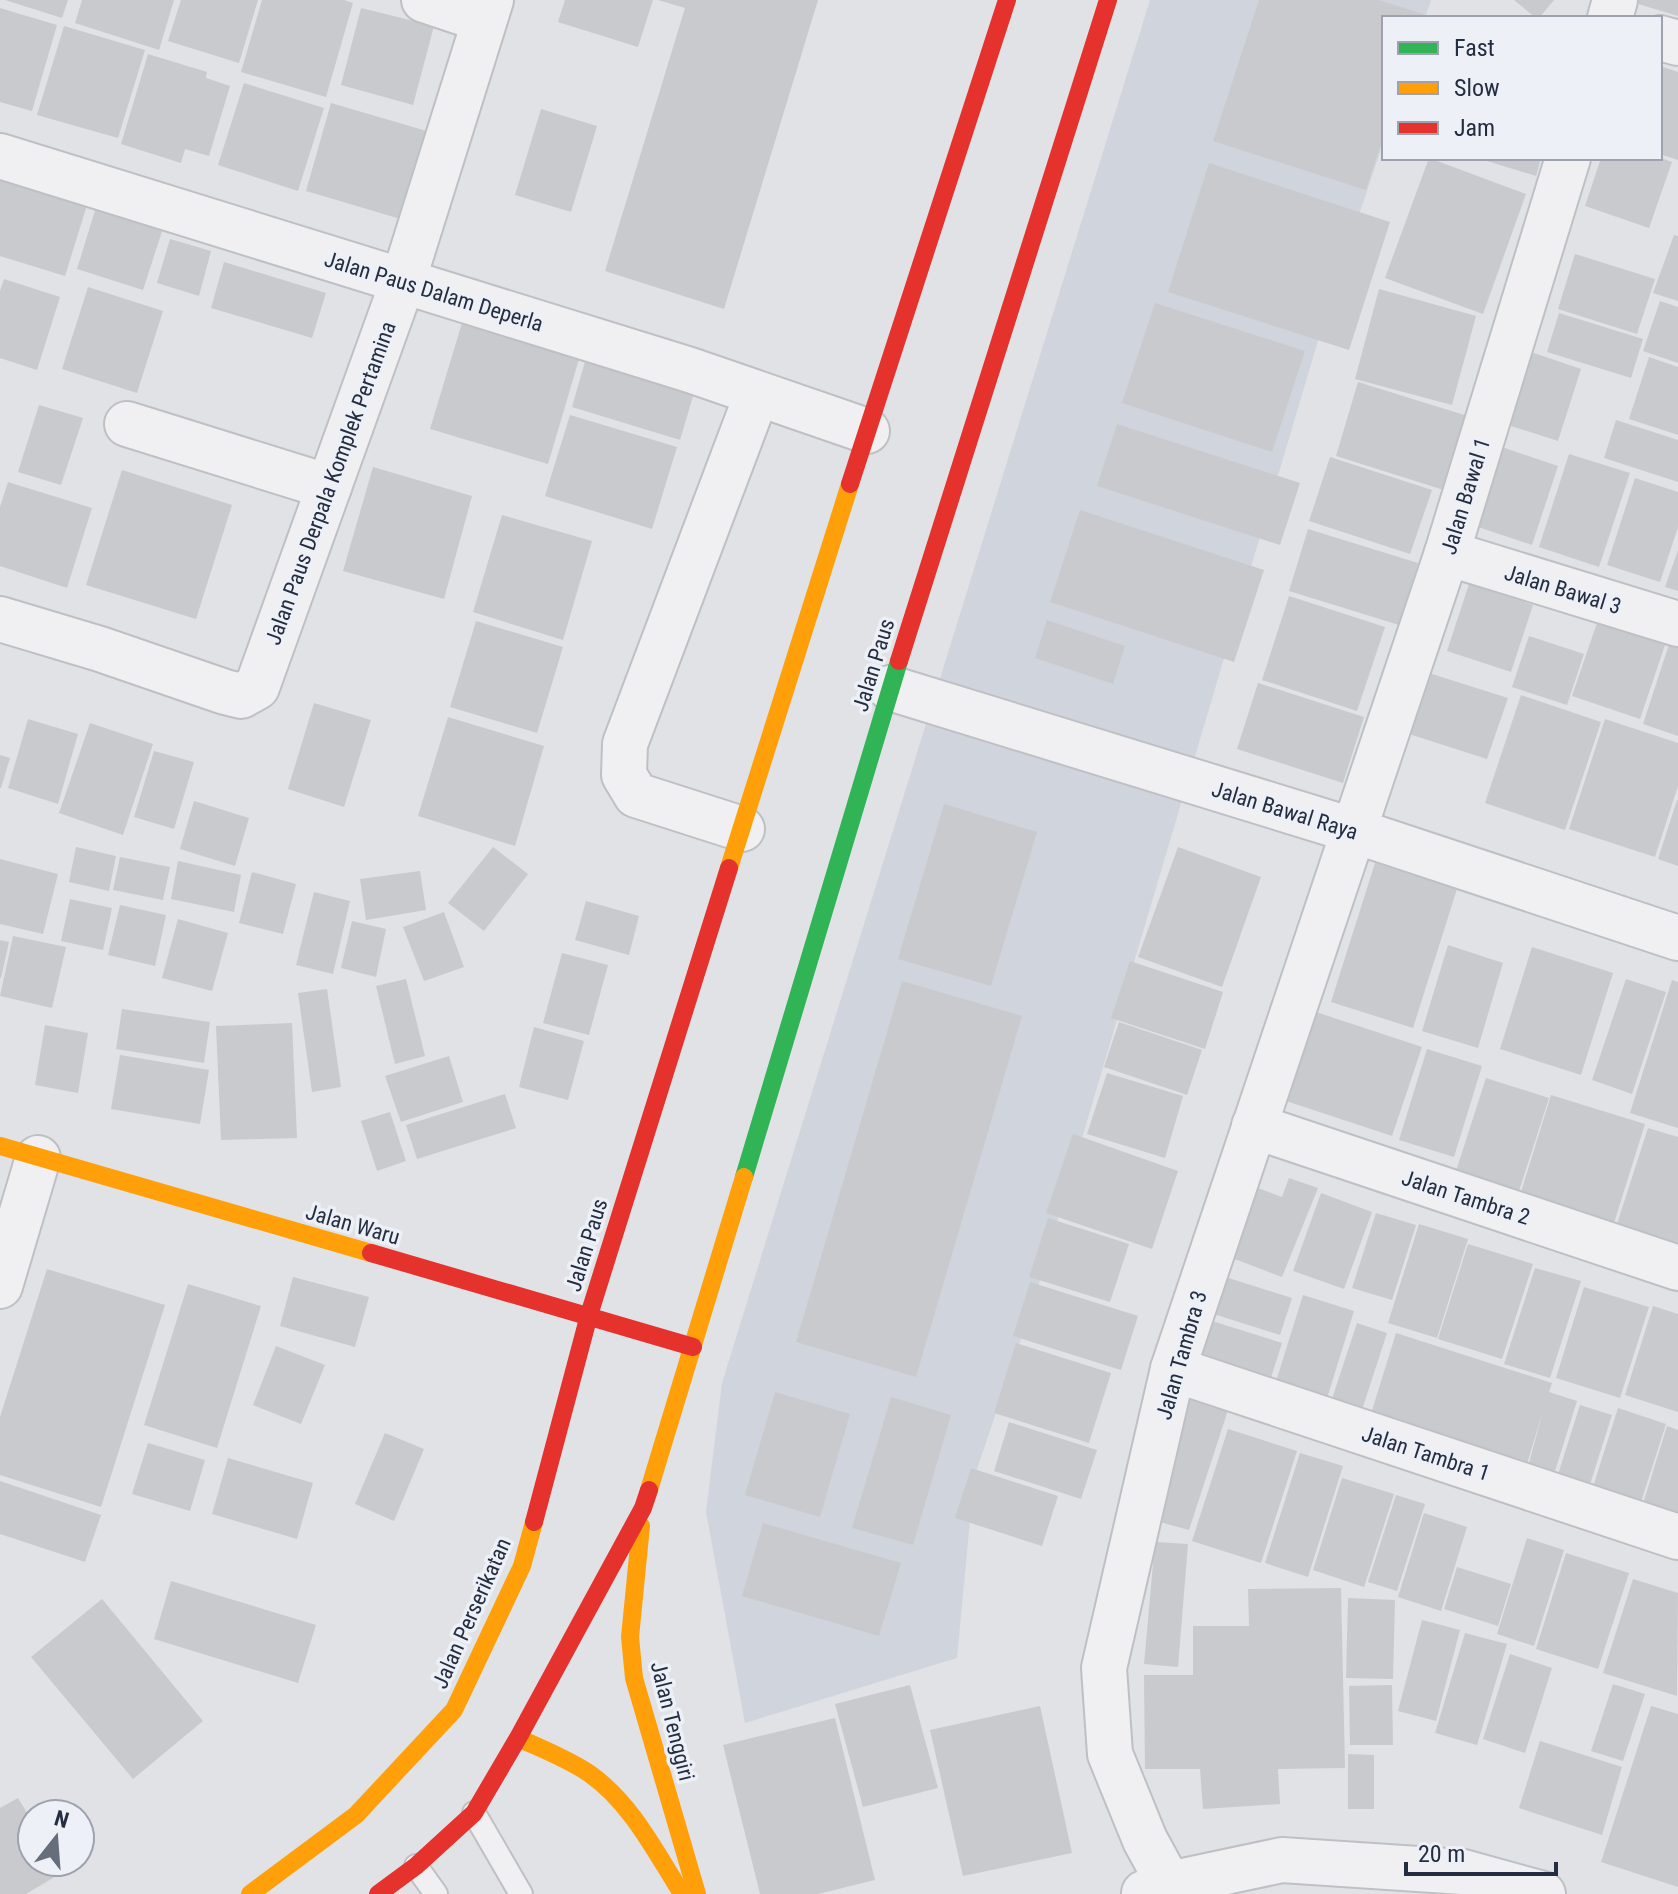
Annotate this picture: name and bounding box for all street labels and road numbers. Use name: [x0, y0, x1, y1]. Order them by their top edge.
street label: Jalan Paus Dalam Deperla: [321, 246, 546, 337]
street label: Jalan Paus Derpala Komplek Pertamina: [260, 318, 401, 648]
street label: Jalan Bawal 1: [1436, 435, 1495, 558]
street label: Jalan Bawal 3: [1501, 560, 1624, 619]
street label: Jalan Paus: [848, 616, 899, 715]
street label: Jalan Bawal Raya: [1209, 776, 1361, 845]
street label: Jalan Tambra 2: [1399, 1165, 1533, 1230]
street label: Jalan Paus: [561, 1196, 612, 1295]
street label: Jalan Waru: [303, 1199, 403, 1250]
street label: Jalan Tambra 3: [1151, 1288, 1212, 1422]
street label: Jalan Tambra 1: [1359, 1421, 1493, 1486]
street label: Jalan Perserikatan: [427, 1534, 516, 1692]
street label: Jalan Tenggiri: [646, 1659, 699, 1783]

